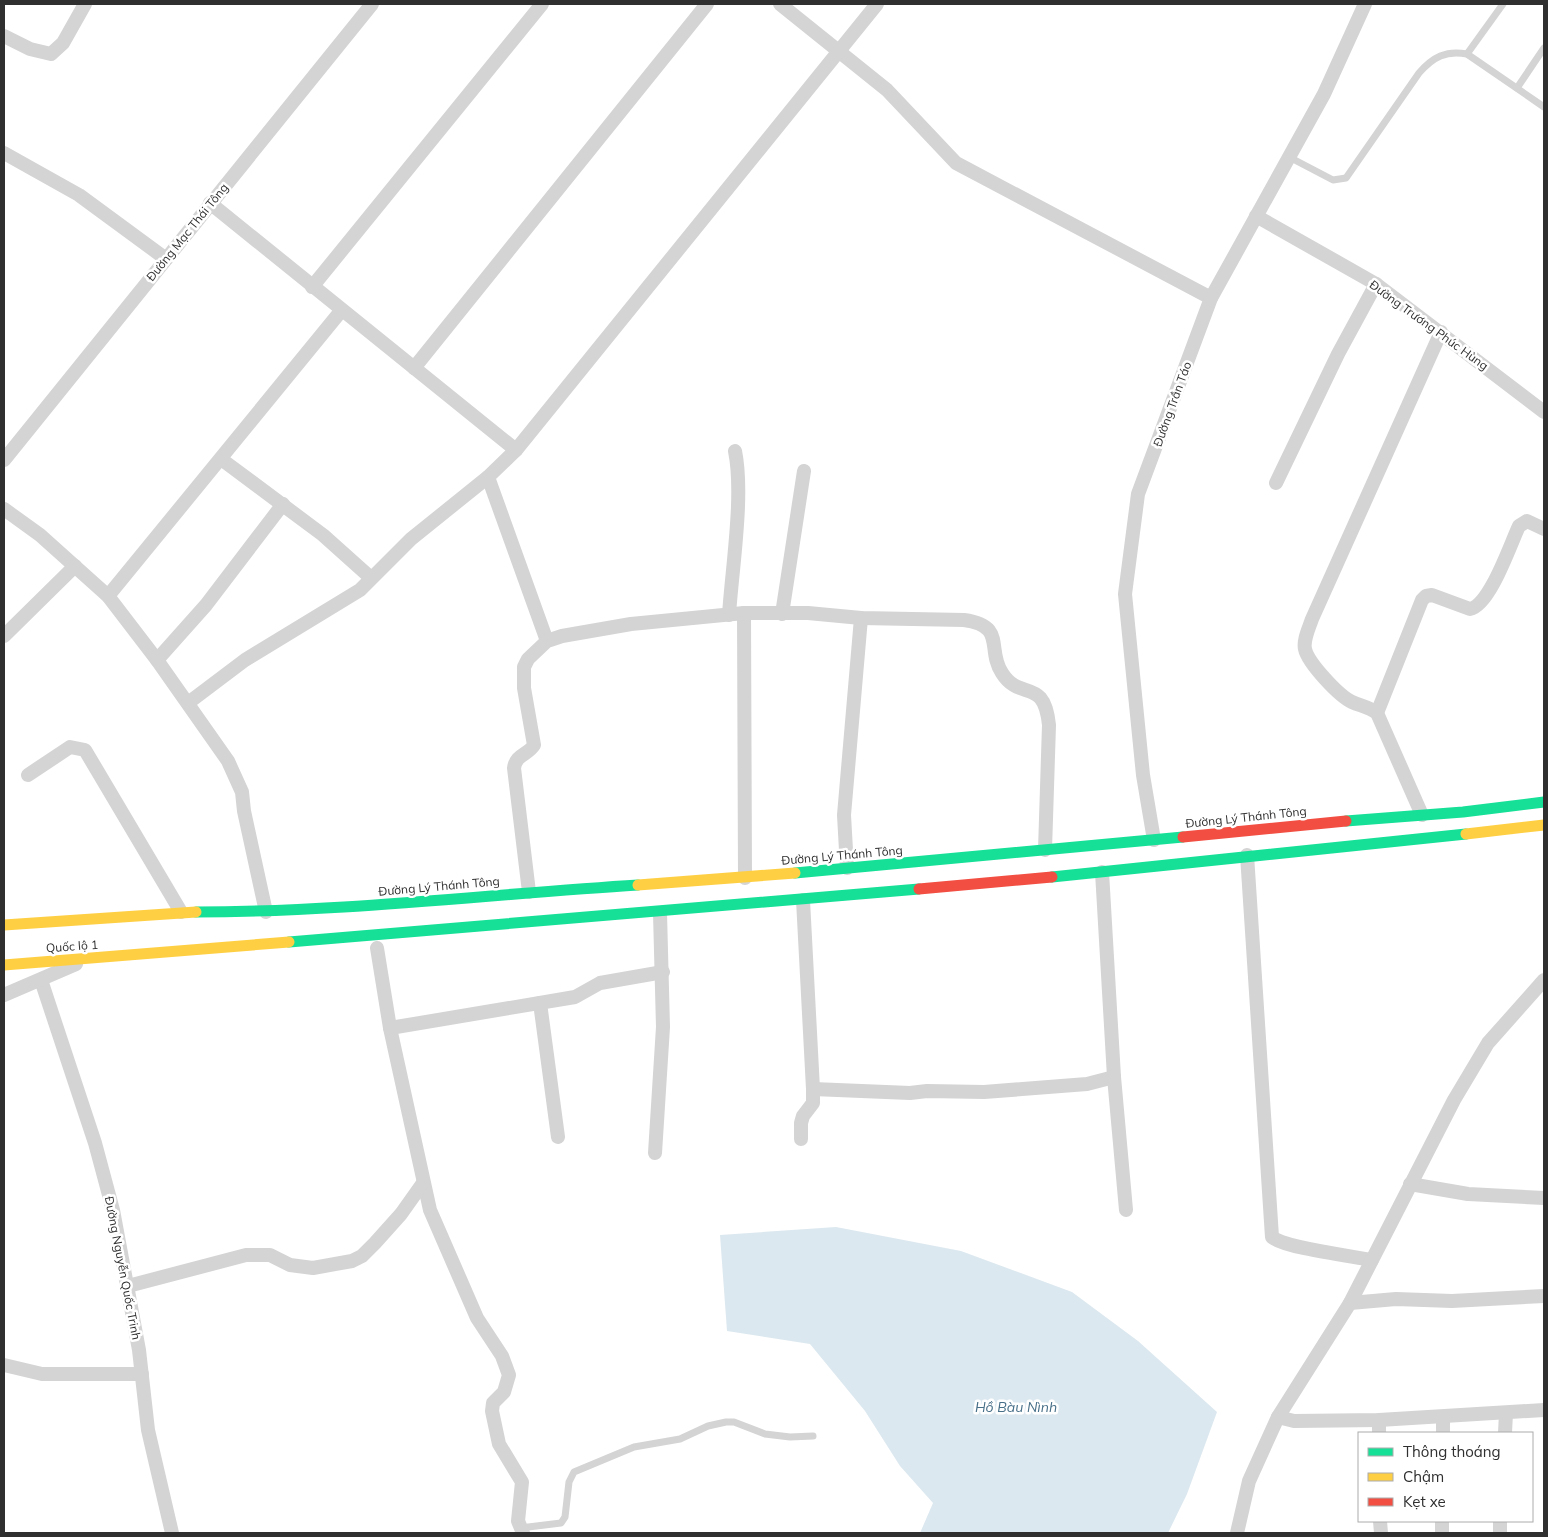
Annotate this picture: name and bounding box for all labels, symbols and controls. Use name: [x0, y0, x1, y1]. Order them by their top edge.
street label: Đường Mạc Thái Tông: [143, 180, 231, 284]
street label: Đường Trương Phúc Hùng: [1367, 277, 1491, 373]
street label: Đường Trần Táo: [1150, 359, 1194, 449]
street label: Đường Lý Thánh Tông: [1185, 803, 1307, 831]
street label: Đường Lý Thánh Tông: [781, 842, 903, 868]
street label: Đường Lý Thánh Tông: [378, 873, 500, 899]
street label: Quốc lộ 1: [45, 937, 99, 955]
street label: Đường Nguyễn Quốc Trinh: [102, 1195, 144, 1341]
water label: Hồ Bàu Nình: [975, 1398, 1057, 1416]
legend: [1358, 1432, 1533, 1522]
text: Thông thoáng: [1403, 1442, 1501, 1461]
text: Chậm: [1403, 1467, 1444, 1486]
text: Kẹt xe: [1403, 1492, 1446, 1511]

